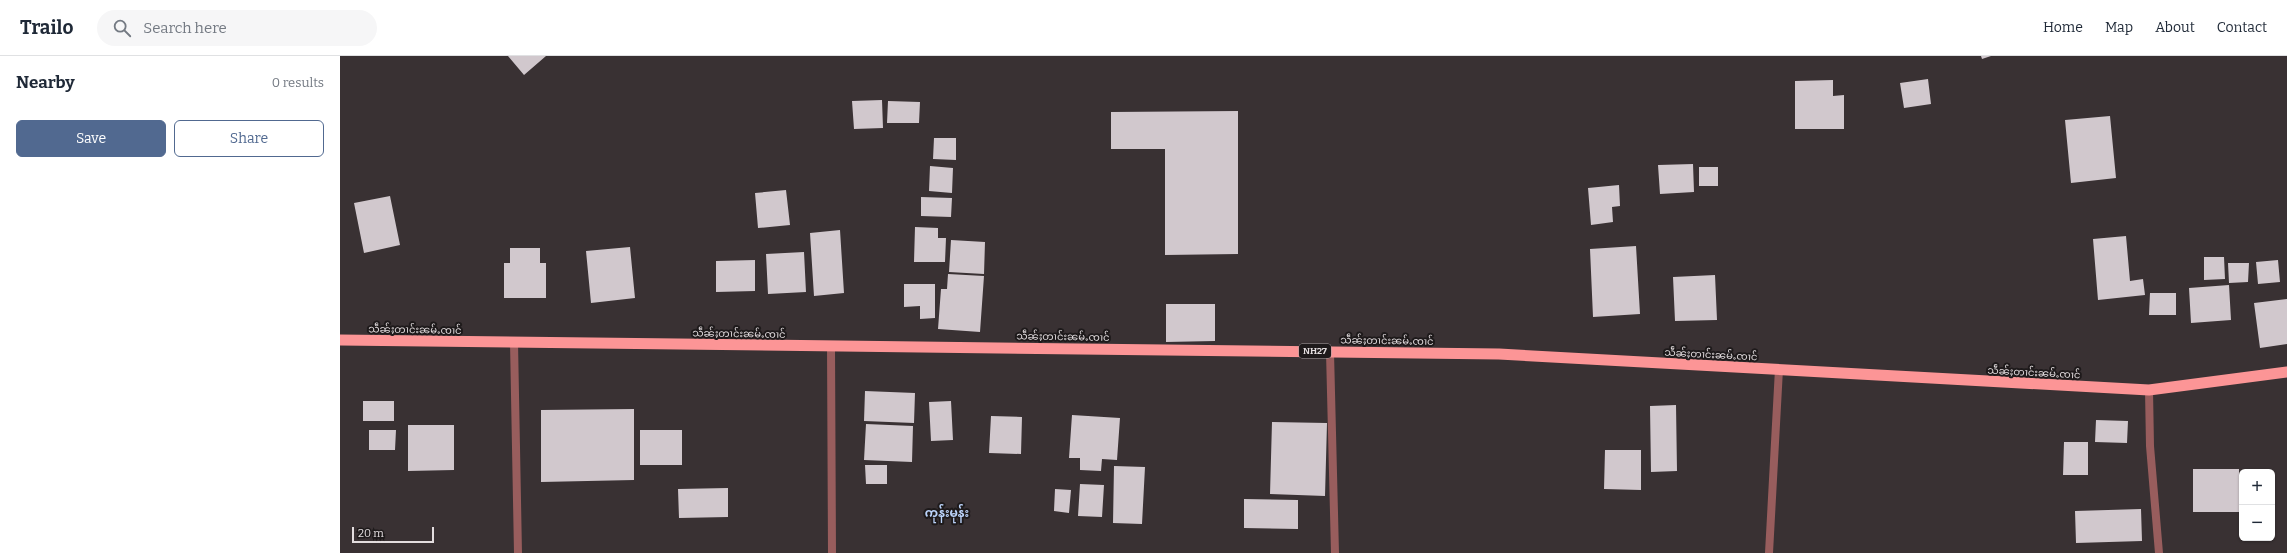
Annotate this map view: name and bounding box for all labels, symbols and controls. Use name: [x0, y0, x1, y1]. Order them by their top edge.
search box: [97, 10, 377, 46]
text: Trailo: [20, 16, 73, 39]
icon: search: [111, 17, 133, 39]
text: Search here: [143, 19, 227, 37]
text: Home: [2043, 19, 2083, 36]
text: Map: [2105, 19, 2133, 36]
text: About: [2155, 19, 2195, 36]
text: Contact: [2217, 19, 2267, 36]
text: Nearby: [16, 72, 75, 93]
text: 0 results: [272, 75, 324, 90]
button: Save: [16, 120, 166, 157]
button: Share: [174, 120, 324, 157]
street label: သဵၼ်ႈတၢင်းၼမ်ႉၸၢင်: [368, 321, 462, 337]
street label: သဵၼ်ႈတၢင်းၼမ်ႉၸၢင်: [692, 325, 786, 341]
street label: သဵၼ်ႈတၢင်းၼမ်ႉၸၢင်: [1016, 328, 1110, 344]
street label: သဵၼ်ႈတၢင်းၼမ်ႉၸၢင်: [1340, 332, 1434, 348]
road number: NH27: [1299, 344, 1331, 358]
street label: သဵၼ်ႈတၢင်းၼမ်ႉၸၢင်: [1664, 345, 1758, 363]
street label: သဵၼ်ႈတၢင်းၼမ်ႉၸၢင်: [1987, 363, 2081, 381]
map controls: [2239, 469, 2275, 541]
button: +: [2239, 469, 2275, 505]
district label: ကုန်းမုန်း: [925, 503, 969, 524]
button: −: [2239, 505, 2275, 541]
scale bar: [352, 525, 434, 544]
text: 20 m: [358, 527, 384, 540]

